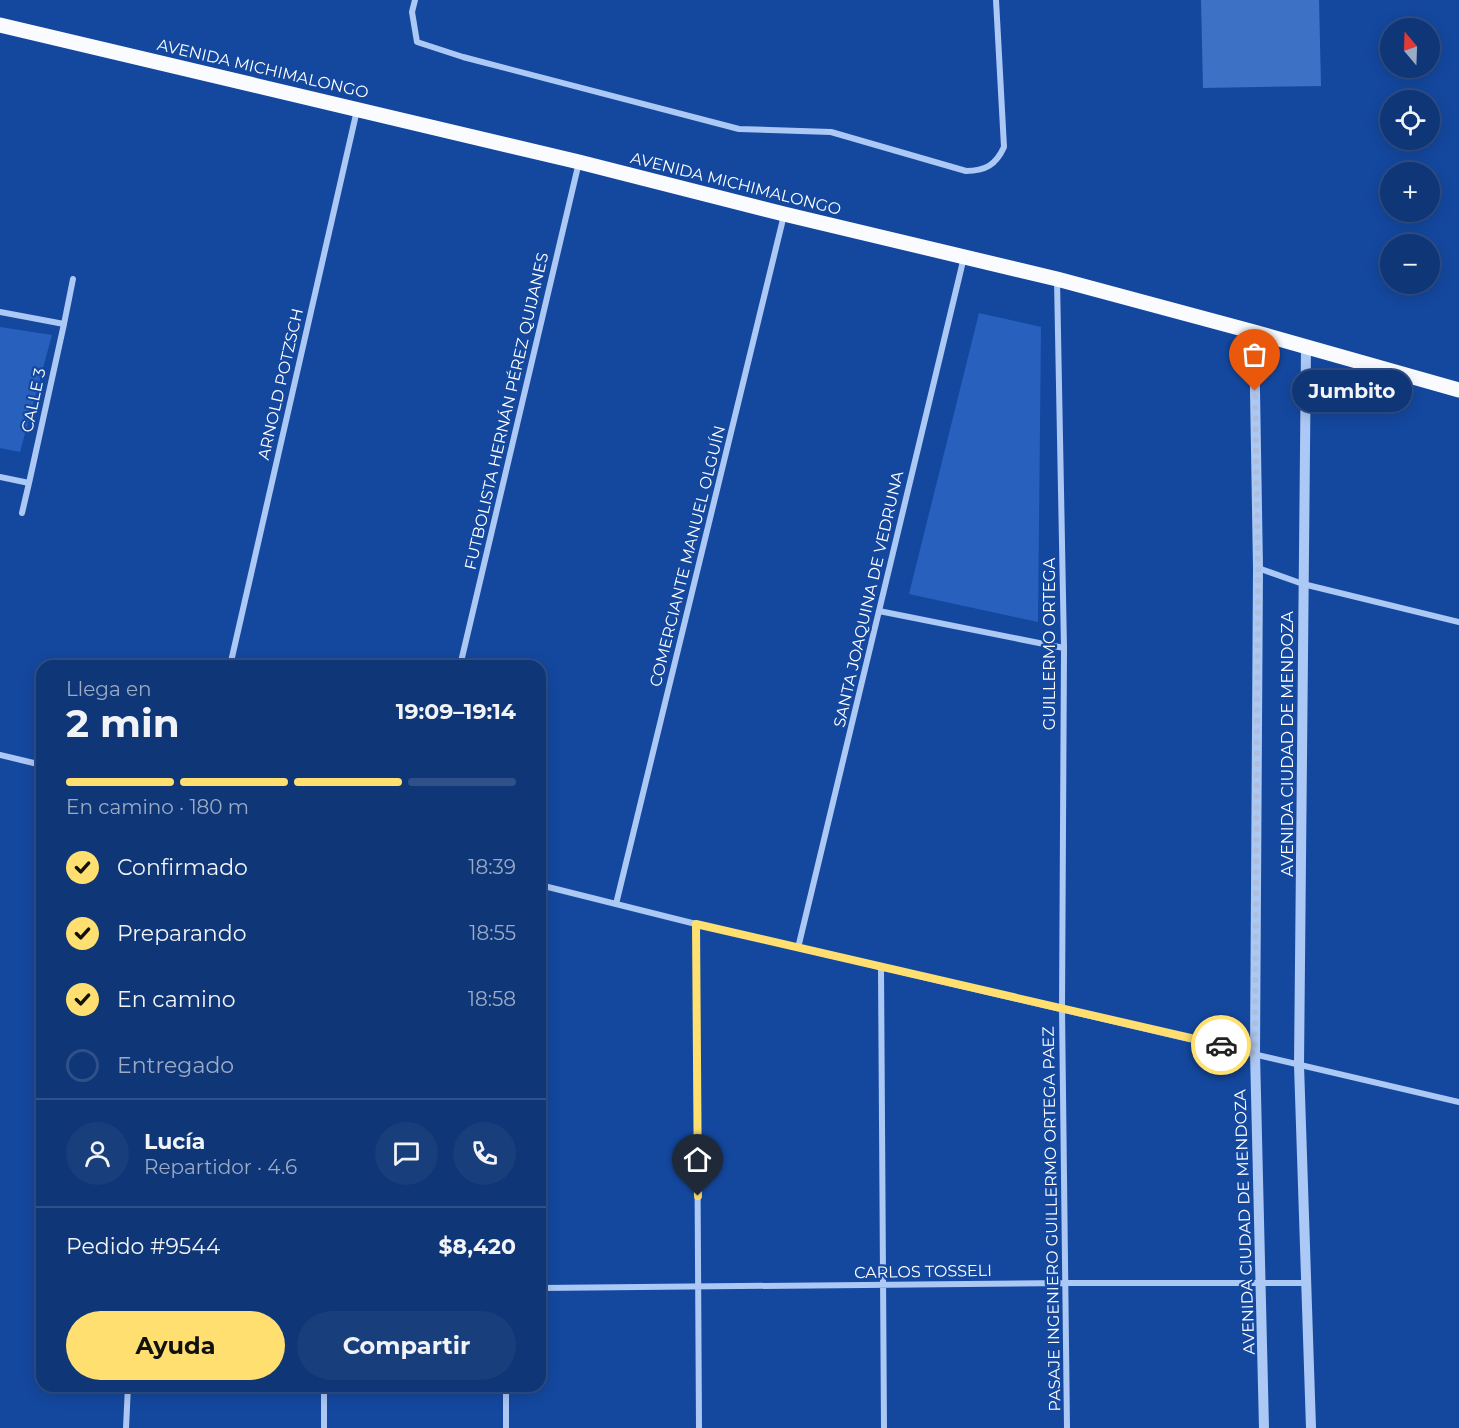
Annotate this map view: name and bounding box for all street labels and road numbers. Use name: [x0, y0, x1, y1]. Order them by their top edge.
street label: AVENIDA MICHIMALONGO: [155, 35, 371, 102]
street label: AVENIDA MICHIMALONGO: [629, 148, 843, 219]
street label: FUTBOLISTA HERNÁN PÉREZ QUIJANES: [461, 250, 552, 572]
street label: ARNOLD POTZSCH: [254, 307, 307, 462]
street label: CALLE 3: [17, 366, 50, 434]
street label: COMERCIANTE MANUEL OLGUÍN: [646, 423, 729, 689]
street label: SANTA JOAQUINA DE VEDRUNA: [830, 469, 907, 729]
street label: GUILLERMO ORTEGA: [1040, 557, 1059, 730]
street label: AVENIDA CIUDAD DE MENDOZA: [1278, 611, 1297, 877]
street label: PASAJE INGENIERO GUILLERMO ORTEGA PAEZ: [1039, 1026, 1064, 1412]
street label: AVENIDA CIUDAD DE MENDOZA: [1230, 1089, 1259, 1355]
street label: CARLOS TOSSELI: [854, 1261, 992, 1282]

